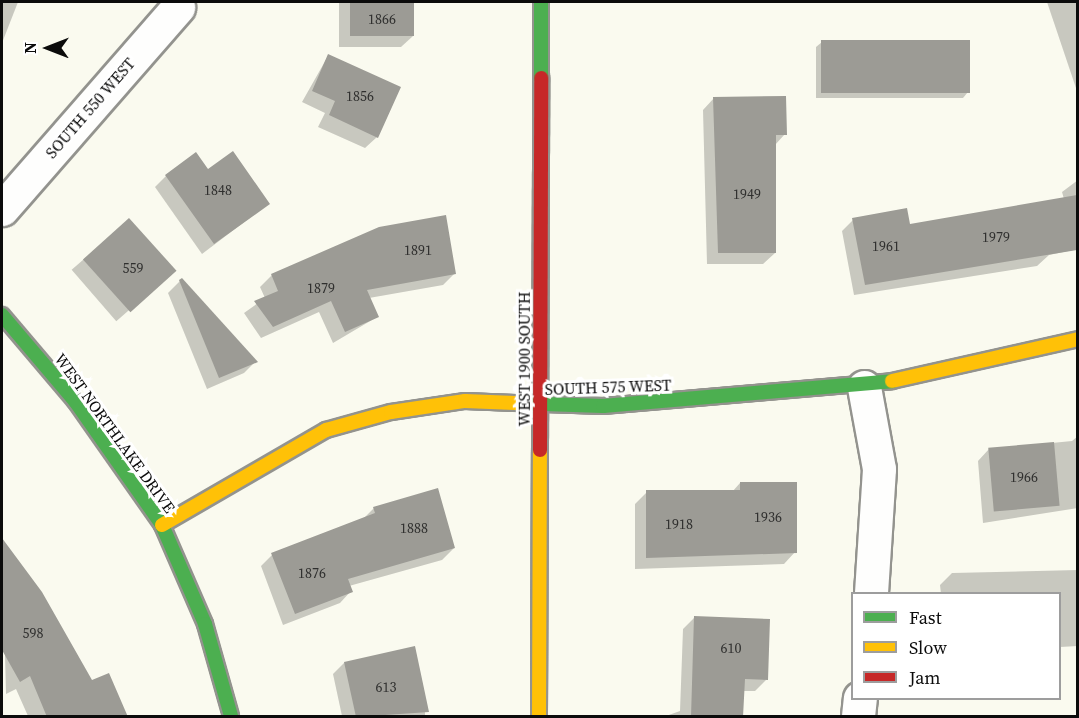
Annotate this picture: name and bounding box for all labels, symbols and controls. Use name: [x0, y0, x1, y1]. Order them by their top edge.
house number: 1866: [368, 11, 396, 27]
north arrow: [18, 18, 78, 78]
text: N: [19, 42, 41, 54]
street label: SOUTH 550 WEST: [41, 54, 139, 162]
house number: 1856: [346, 88, 374, 104]
house number: 1848: [204, 182, 232, 198]
house number: 1949: [733, 186, 761, 202]
house number: 1979: [982, 229, 1010, 245]
house number: 1961: [872, 238, 900, 254]
house number: 1891: [404, 242, 432, 258]
house number: 559: [123, 260, 143, 276]
house number: 1879: [307, 280, 335, 296]
street label: WEST 1900 SOUTH: [514, 291, 534, 427]
street label: WEST NORTHLAKE DRIVE: [51, 349, 179, 517]
street label: SOUTH 575 WEST: [544, 375, 672, 399]
house number: 1966: [1010, 469, 1038, 485]
house number: 1936: [754, 509, 782, 525]
house number: 1918: [665, 516, 693, 532]
house number: 1888: [400, 520, 428, 536]
house number: 1876: [298, 565, 326, 581]
legend: [851, 592, 1061, 700]
text: Fast: [909, 605, 942, 630]
house number: 598: [23, 625, 43, 641]
text: Slow: [909, 635, 947, 660]
house number: 610: [721, 640, 741, 656]
text: Jam: [909, 665, 941, 690]
house number: 613: [376, 679, 396, 695]

